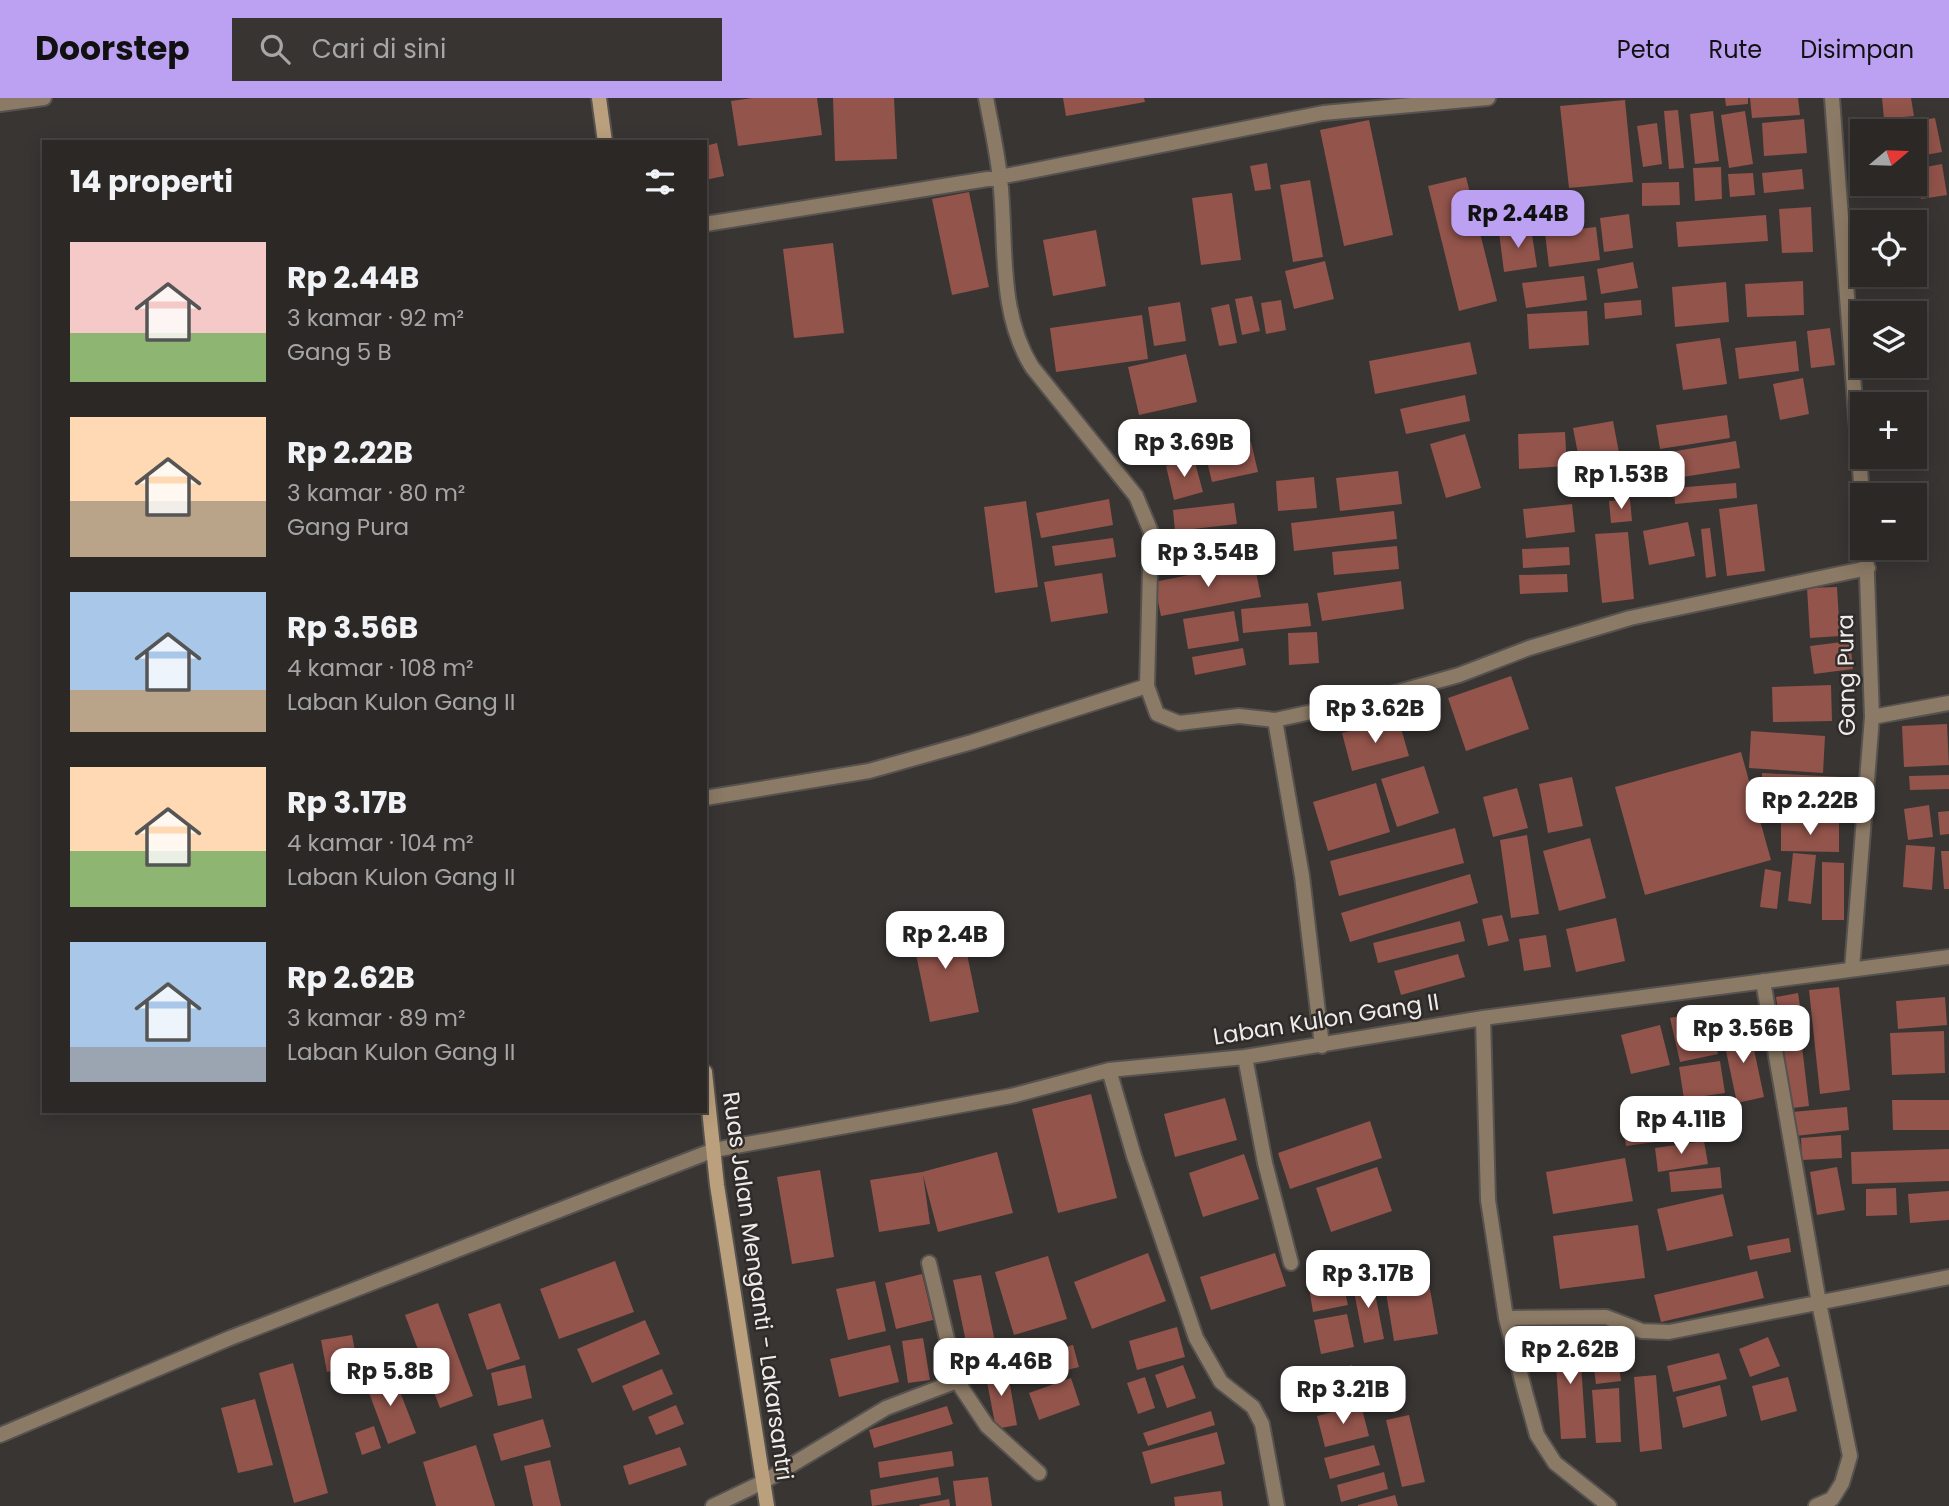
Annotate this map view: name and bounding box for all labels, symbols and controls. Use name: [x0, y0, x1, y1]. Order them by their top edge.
search box: [232, 18, 722, 81]
text: Doorstep: [35, 25, 190, 72]
icon: search: [256, 30, 294, 68]
text: Cari di sini: [312, 31, 446, 67]
text: Peta: [1617, 33, 1671, 66]
text: Rute: [1709, 33, 1762, 66]
text: Disimpan: [1800, 33, 1914, 66]
north arrow: [1850, 119, 1927, 196]
map controls: [1850, 119, 1927, 560]
text: 14 properti: [70, 160, 233, 203]
icon: filters: [641, 163, 679, 201]
pin: Rp 2.44B: [1446, 190, 1590, 250]
text: Rp 2.44B: [1467, 197, 1569, 229]
button: locate: [1850, 210, 1927, 287]
text: Rp 2.44B: [287, 256, 419, 299]
icon: home: [126, 270, 210, 354]
button: layers: [1850, 301, 1927, 378]
text: 3 kamar · 92 m²: [287, 302, 464, 334]
text: Gang 5 B: [287, 336, 392, 368]
button: +: [1850, 392, 1927, 469]
pin: Rp 3.69B: [1112, 420, 1256, 479]
text: Rp 3.69B: [1134, 426, 1234, 458]
text: Rp 2.22B: [287, 431, 413, 474]
icon: home: [126, 445, 210, 529]
pin: Rp 1.53B: [1549, 452, 1693, 511]
text: Rp 1.53B: [1574, 458, 1668, 490]
text: 3 kamar · 80 m²: [287, 477, 465, 509]
button: −: [1850, 483, 1927, 560]
text: Gang Pura: [287, 511, 409, 543]
pin: Rp 3.54B: [1136, 530, 1280, 589]
text: Rp 3.54B: [1157, 536, 1259, 568]
text: Rp 3.56B: [287, 606, 418, 649]
street label: Gang Pura: [1829, 614, 1863, 736]
icon: home: [126, 620, 210, 704]
text: 4 kamar · 108 m²: [287, 652, 474, 684]
text: Laban Kulon Gang II: [287, 686, 515, 718]
pin: Rp 3.62B: [1303, 686, 1447, 745]
text: Rp 3.62B: [1326, 692, 1424, 724]
pin: Rp 2.22B: [1738, 778, 1882, 837]
text: Rp 3.17B: [287, 781, 407, 824]
text: Rp 2.22B: [1762, 784, 1858, 816]
icon: home: [126, 795, 210, 879]
text: 4 kamar · 104 m²: [287, 827, 474, 859]
text: Laban Kulon Gang II: [287, 861, 515, 893]
pin: Rp 2.4B: [880, 912, 1010, 971]
text: Rp 2.4B: [902, 918, 988, 950]
text: Rp 2.62B: [287, 956, 415, 999]
icon: home: [126, 970, 210, 1054]
street label: Laban Kulon Gang II: [1211, 985, 1441, 1053]
text: 3 kamar · 89 m²: [287, 1002, 465, 1034]
pin: Rp 3.56B: [1671, 1006, 1815, 1065]
text: Rp 3.56B: [1693, 1012, 1793, 1044]
text: Laban Kulon Gang II: [287, 1036, 515, 1068]
street label: Ruas Jalan Menganti - Lakarsantri: [715, 1090, 801, 1482]
pin: Rp 4.11B: [1609, 1096, 1753, 1156]
text: Rp 4.11B: [1636, 1103, 1726, 1135]
pin: Rp 3.17B: [1296, 1250, 1440, 1310]
text: Rp 3.17B: [1322, 1257, 1414, 1289]
pin: Rp 2.62B: [1498, 1326, 1642, 1386]
text: Rp 2.62B: [1521, 1333, 1619, 1365]
pin: Rp 4.46B: [929, 1338, 1073, 1398]
text: Rp 4.46B: [950, 1345, 1052, 1377]
pin: Rp 5.8B: [325, 1348, 455, 1408]
text: Rp 5.8B: [347, 1355, 434, 1387]
pin: Rp 3.21B: [1271, 1366, 1415, 1426]
text: Rp 3.21B: [1297, 1373, 1389, 1405]

